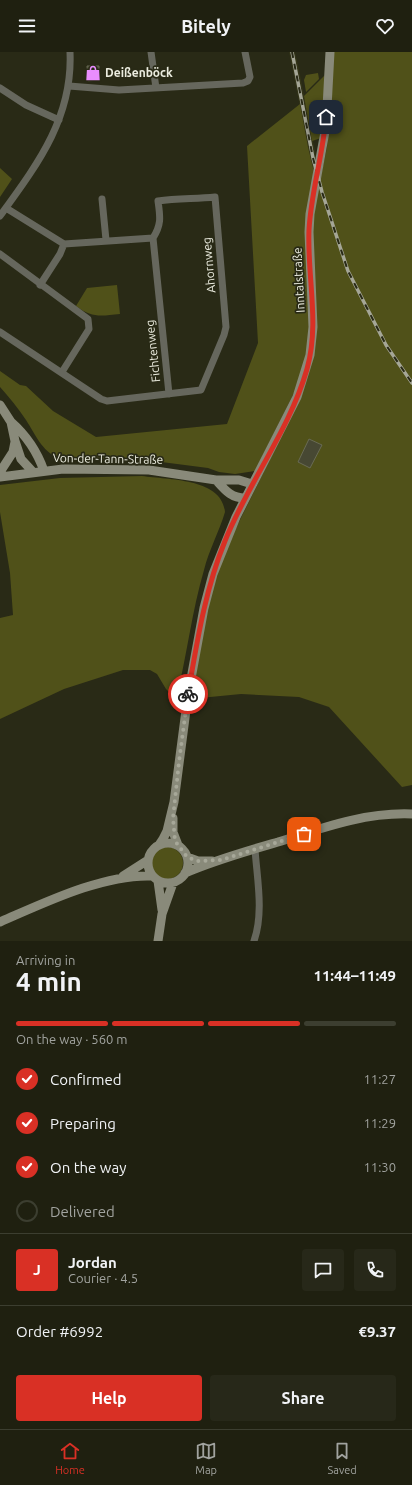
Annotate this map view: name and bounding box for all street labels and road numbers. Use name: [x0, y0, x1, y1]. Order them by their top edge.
street label: Ahornweg: [200, 237, 217, 293]
street label: Inntalstraße: [290, 247, 307, 313]
street label: Fichtenweg: [143, 319, 162, 383]
street label: Von-der-Tann-Straße: [53, 451, 163, 466]

